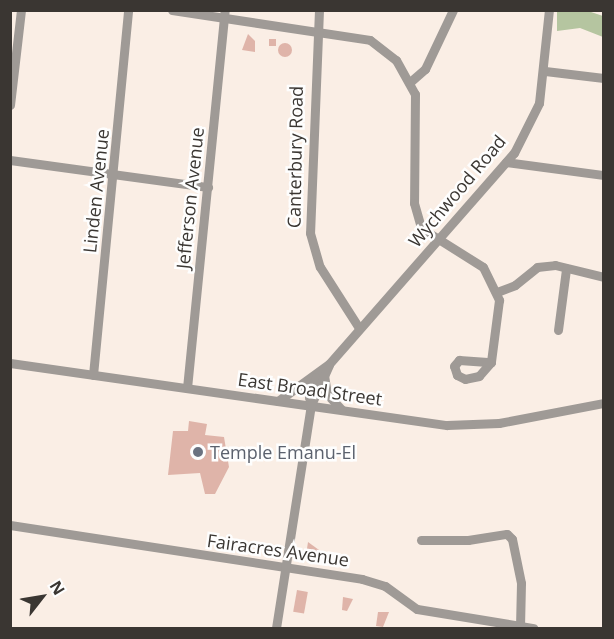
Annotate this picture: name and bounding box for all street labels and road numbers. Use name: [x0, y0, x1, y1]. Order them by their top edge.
street label: Canterbury Road: [283, 86, 307, 228]
street label: Jefferson Avenue: [172, 126, 208, 270]
street label: Linden Avenue: [79, 128, 113, 254]
street label: Wychwood Road: [404, 131, 510, 251]
street label: East Broad Street: [236, 368, 384, 410]
street label: Fairacres Avenue: [206, 529, 350, 571]

